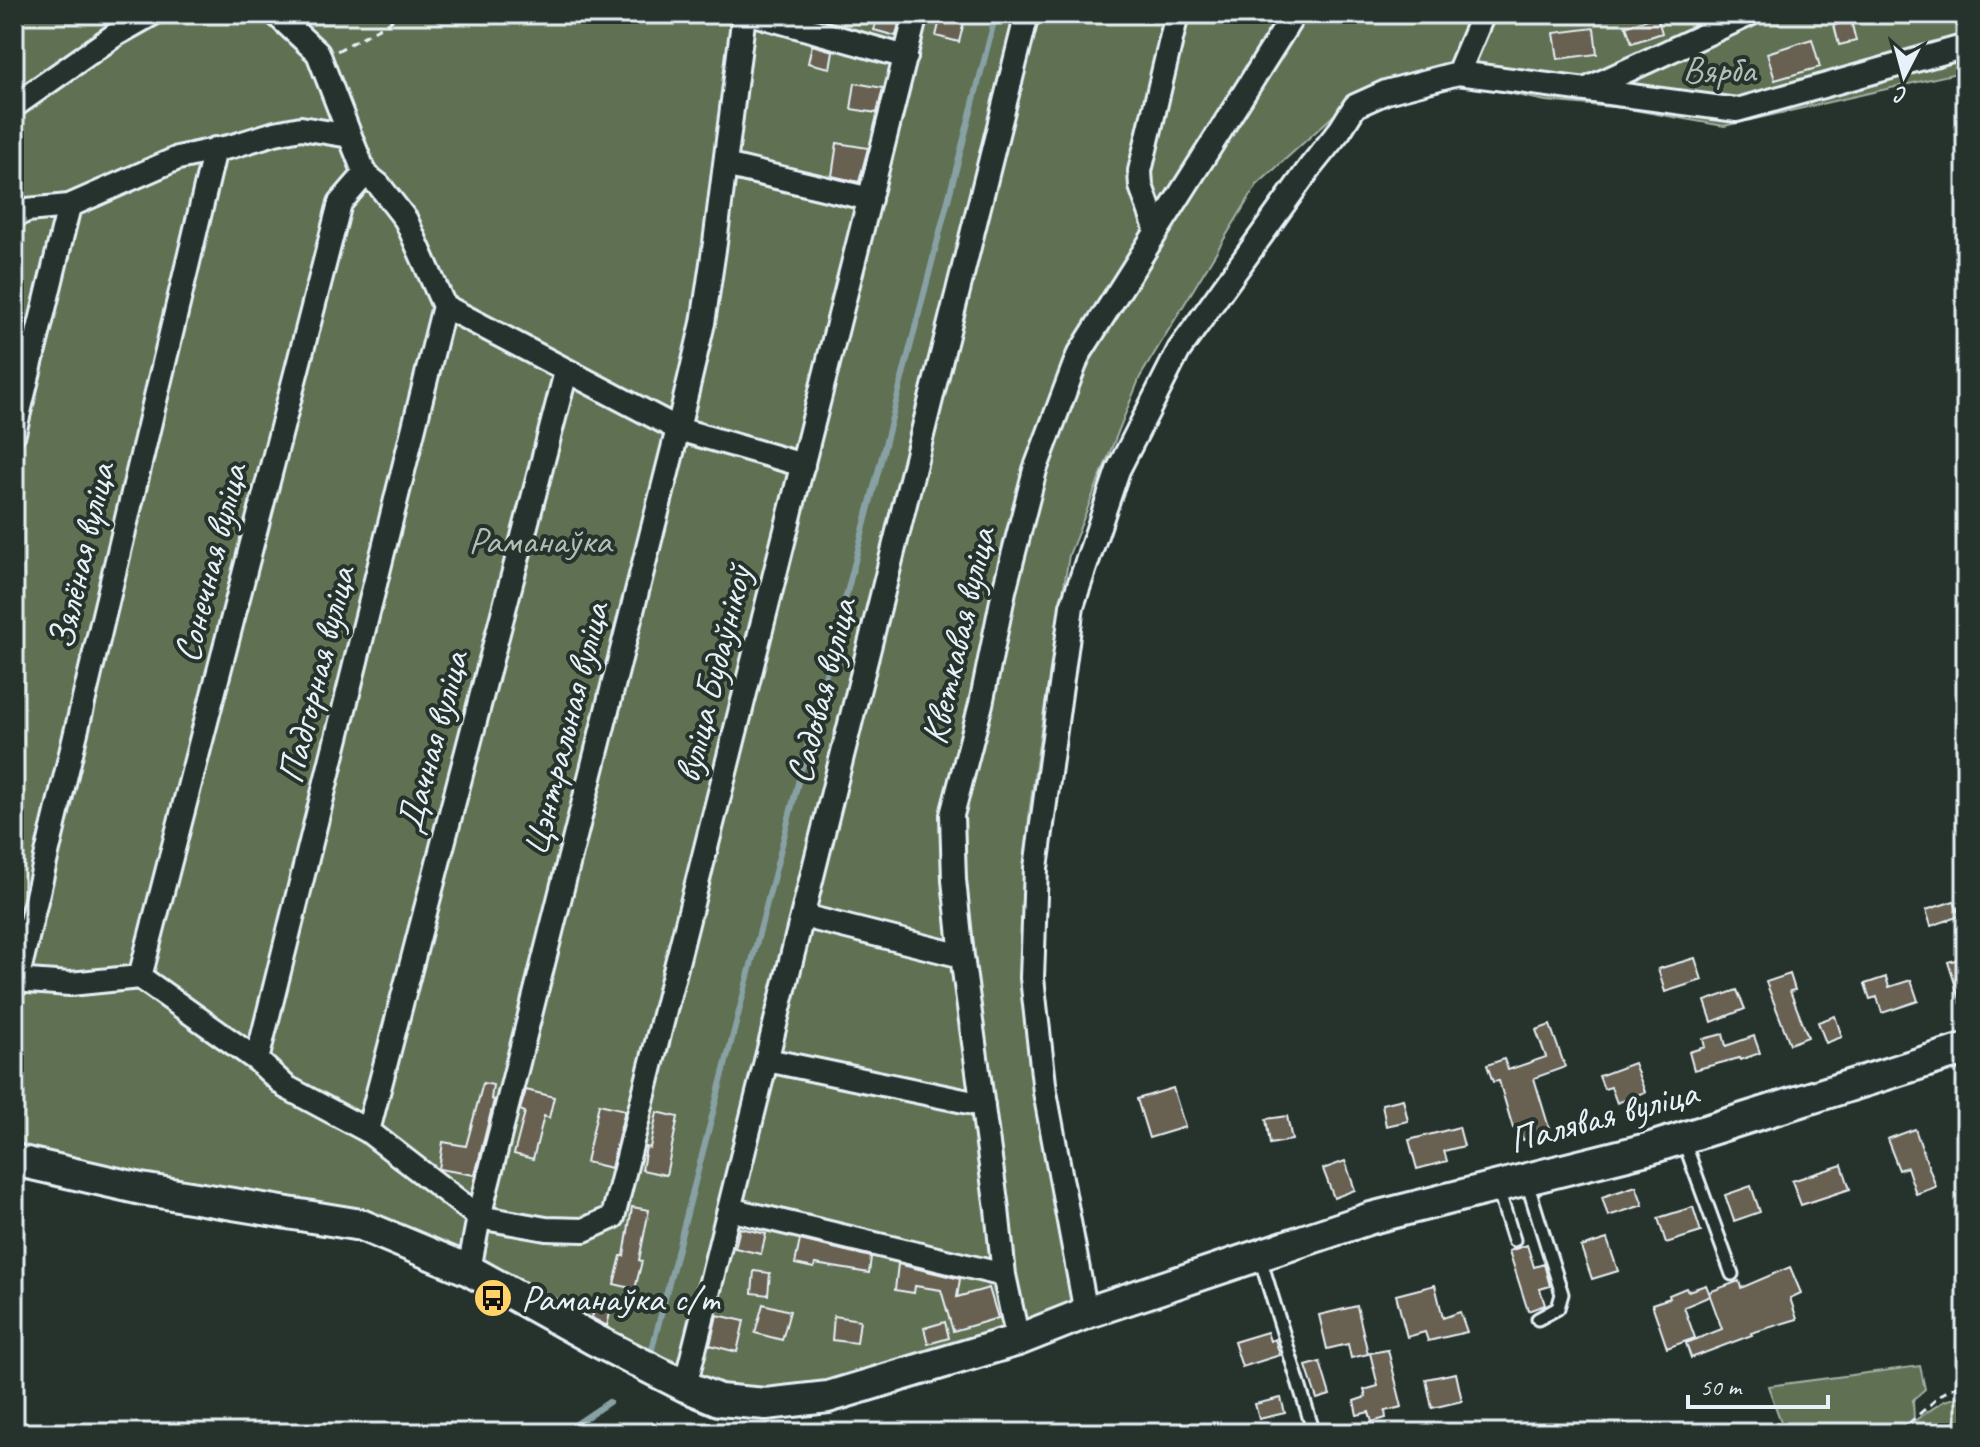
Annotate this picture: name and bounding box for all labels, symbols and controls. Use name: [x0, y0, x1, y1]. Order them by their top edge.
north arrow: [1864, 36, 1944, 116]
park label: Вярба: [1682, 46, 1758, 93]
text: С: [1892, 80, 1909, 109]
street label: Зялёная вуліца: [37, 456, 126, 653]
street label: Сонечная вуліца: [163, 457, 258, 667]
park label: Раманаўка: [469, 517, 614, 564]
street label: Кветкавая вуліца: [910, 521, 1006, 749]
street label: вуліца Будаўнікоў: [663, 558, 763, 787]
street label: Падгорная вуліца: [266, 560, 366, 788]
street label: Садовая вуліца: [775, 591, 867, 788]
street label: Цэнтральная вуліца: [511, 595, 620, 860]
street label: Дачная вуліца: [385, 644, 479, 838]
street label: Палявая вуліца: [1504, 1068, 1705, 1164]
place label: Раманаўка с/т: [521, 1275, 721, 1322]
bus stop icon: Раманаўка с/т: [472, 1277, 514, 1319]
scale bar: [1688, 1359, 1828, 1409]
text: 50 m: [1700, 1372, 1743, 1402]

